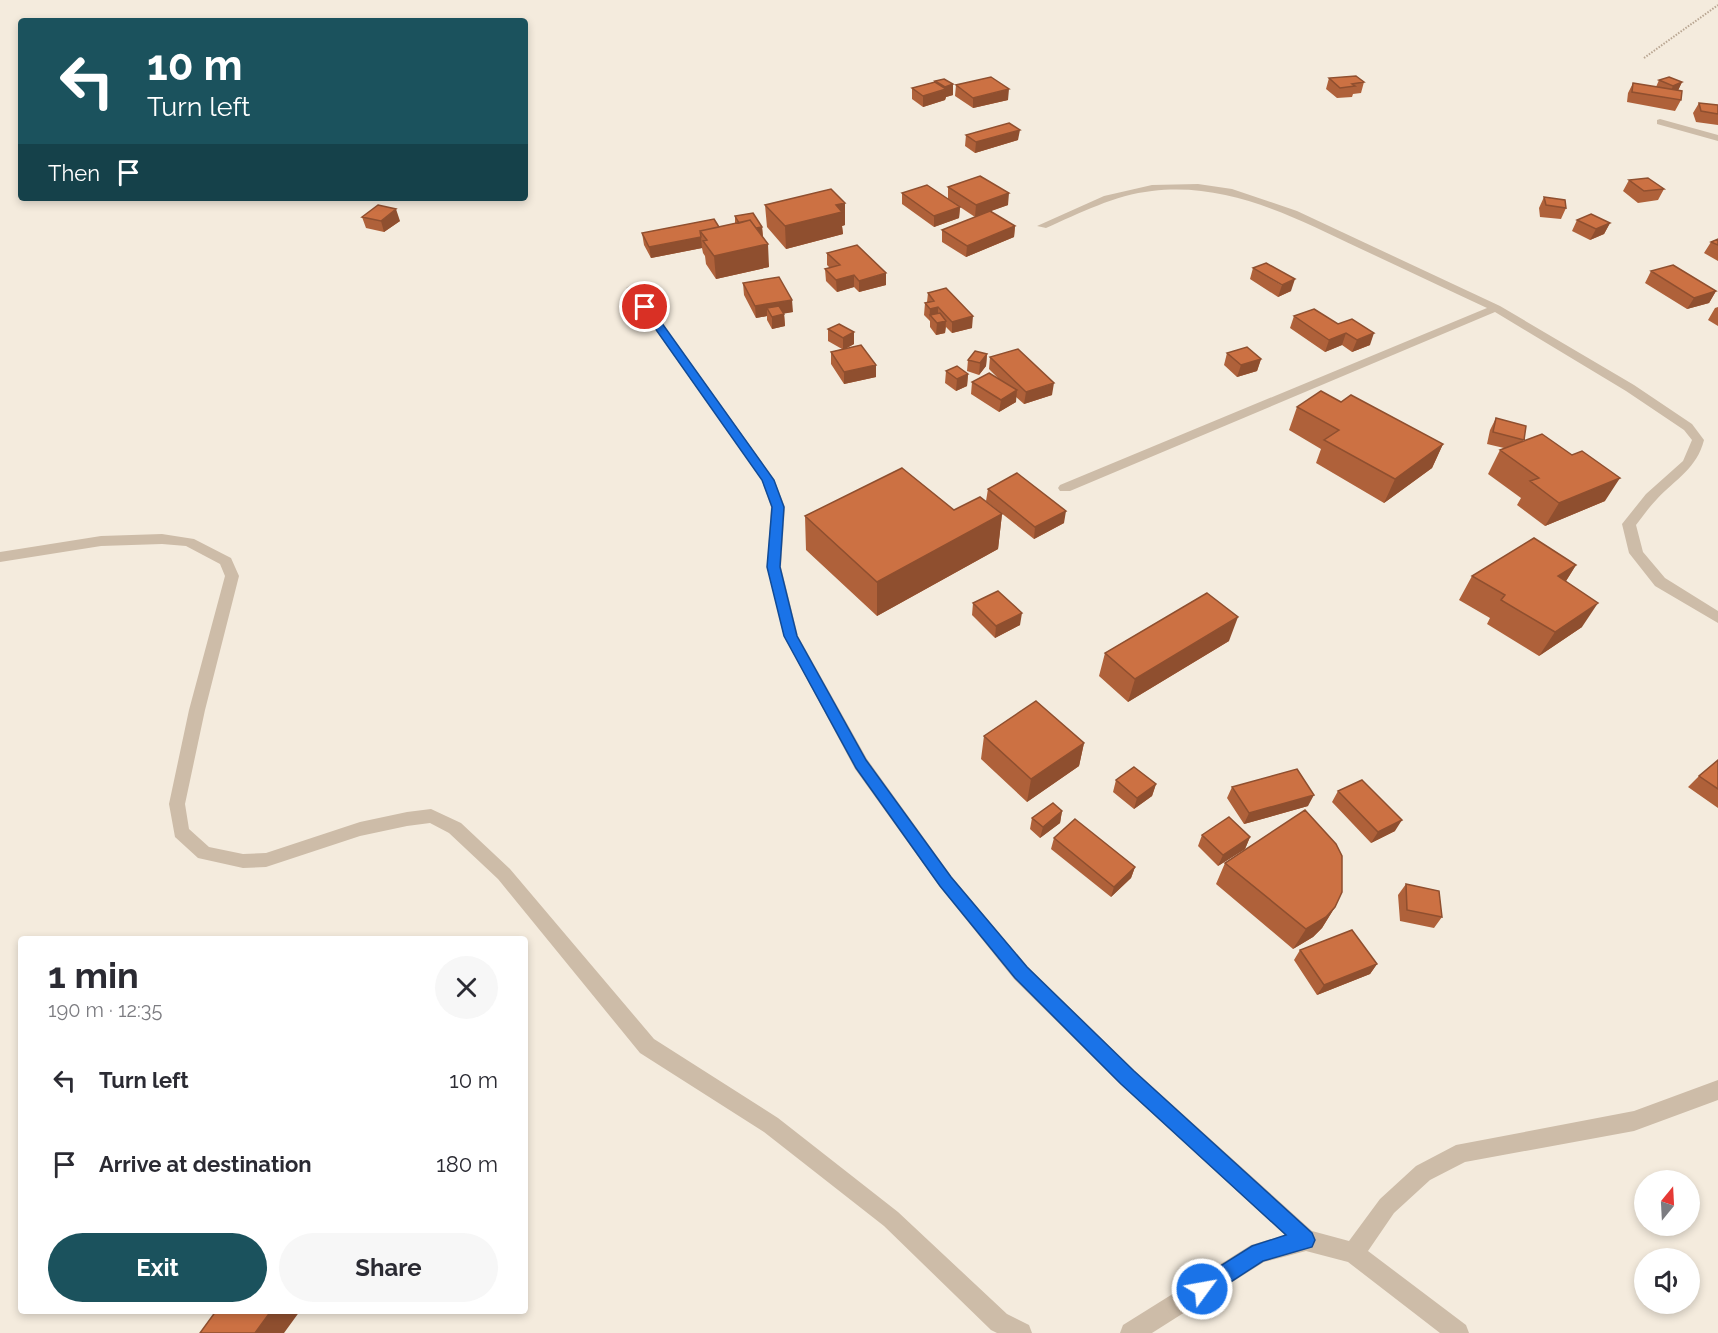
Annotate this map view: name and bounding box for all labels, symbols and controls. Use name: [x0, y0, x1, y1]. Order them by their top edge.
text: 10 m: [147, 41, 243, 90]
icon: left: [48, 42, 126, 120]
text: Turn left: [147, 91, 250, 122]
icon: arrive: [112, 156, 145, 189]
text: Then: [48, 160, 100, 186]
pin: [619, 281, 670, 332]
icon: arrive: [628, 290, 661, 323]
text: 1 min: [48, 954, 139, 996]
button: close: [435, 956, 498, 1019]
text: 190 m · 12:35: [48, 998, 162, 1022]
icon: left: [48, 1064, 81, 1097]
text: Turn left: [99, 1067, 189, 1093]
text: 10 m: [449, 1067, 498, 1093]
icon: arrive: [48, 1148, 81, 1181]
text: Arrive at destination: [99, 1151, 312, 1177]
text: 180 m: [436, 1151, 498, 1177]
north arrow: [1634, 1170, 1700, 1236]
map controls: [1634, 1170, 1700, 1314]
button: Exit: [48, 1233, 267, 1302]
button: Share: [279, 1233, 498, 1302]
button: sound: [1634, 1248, 1700, 1314]
position arrow: [1170, 1257, 1234, 1321]

